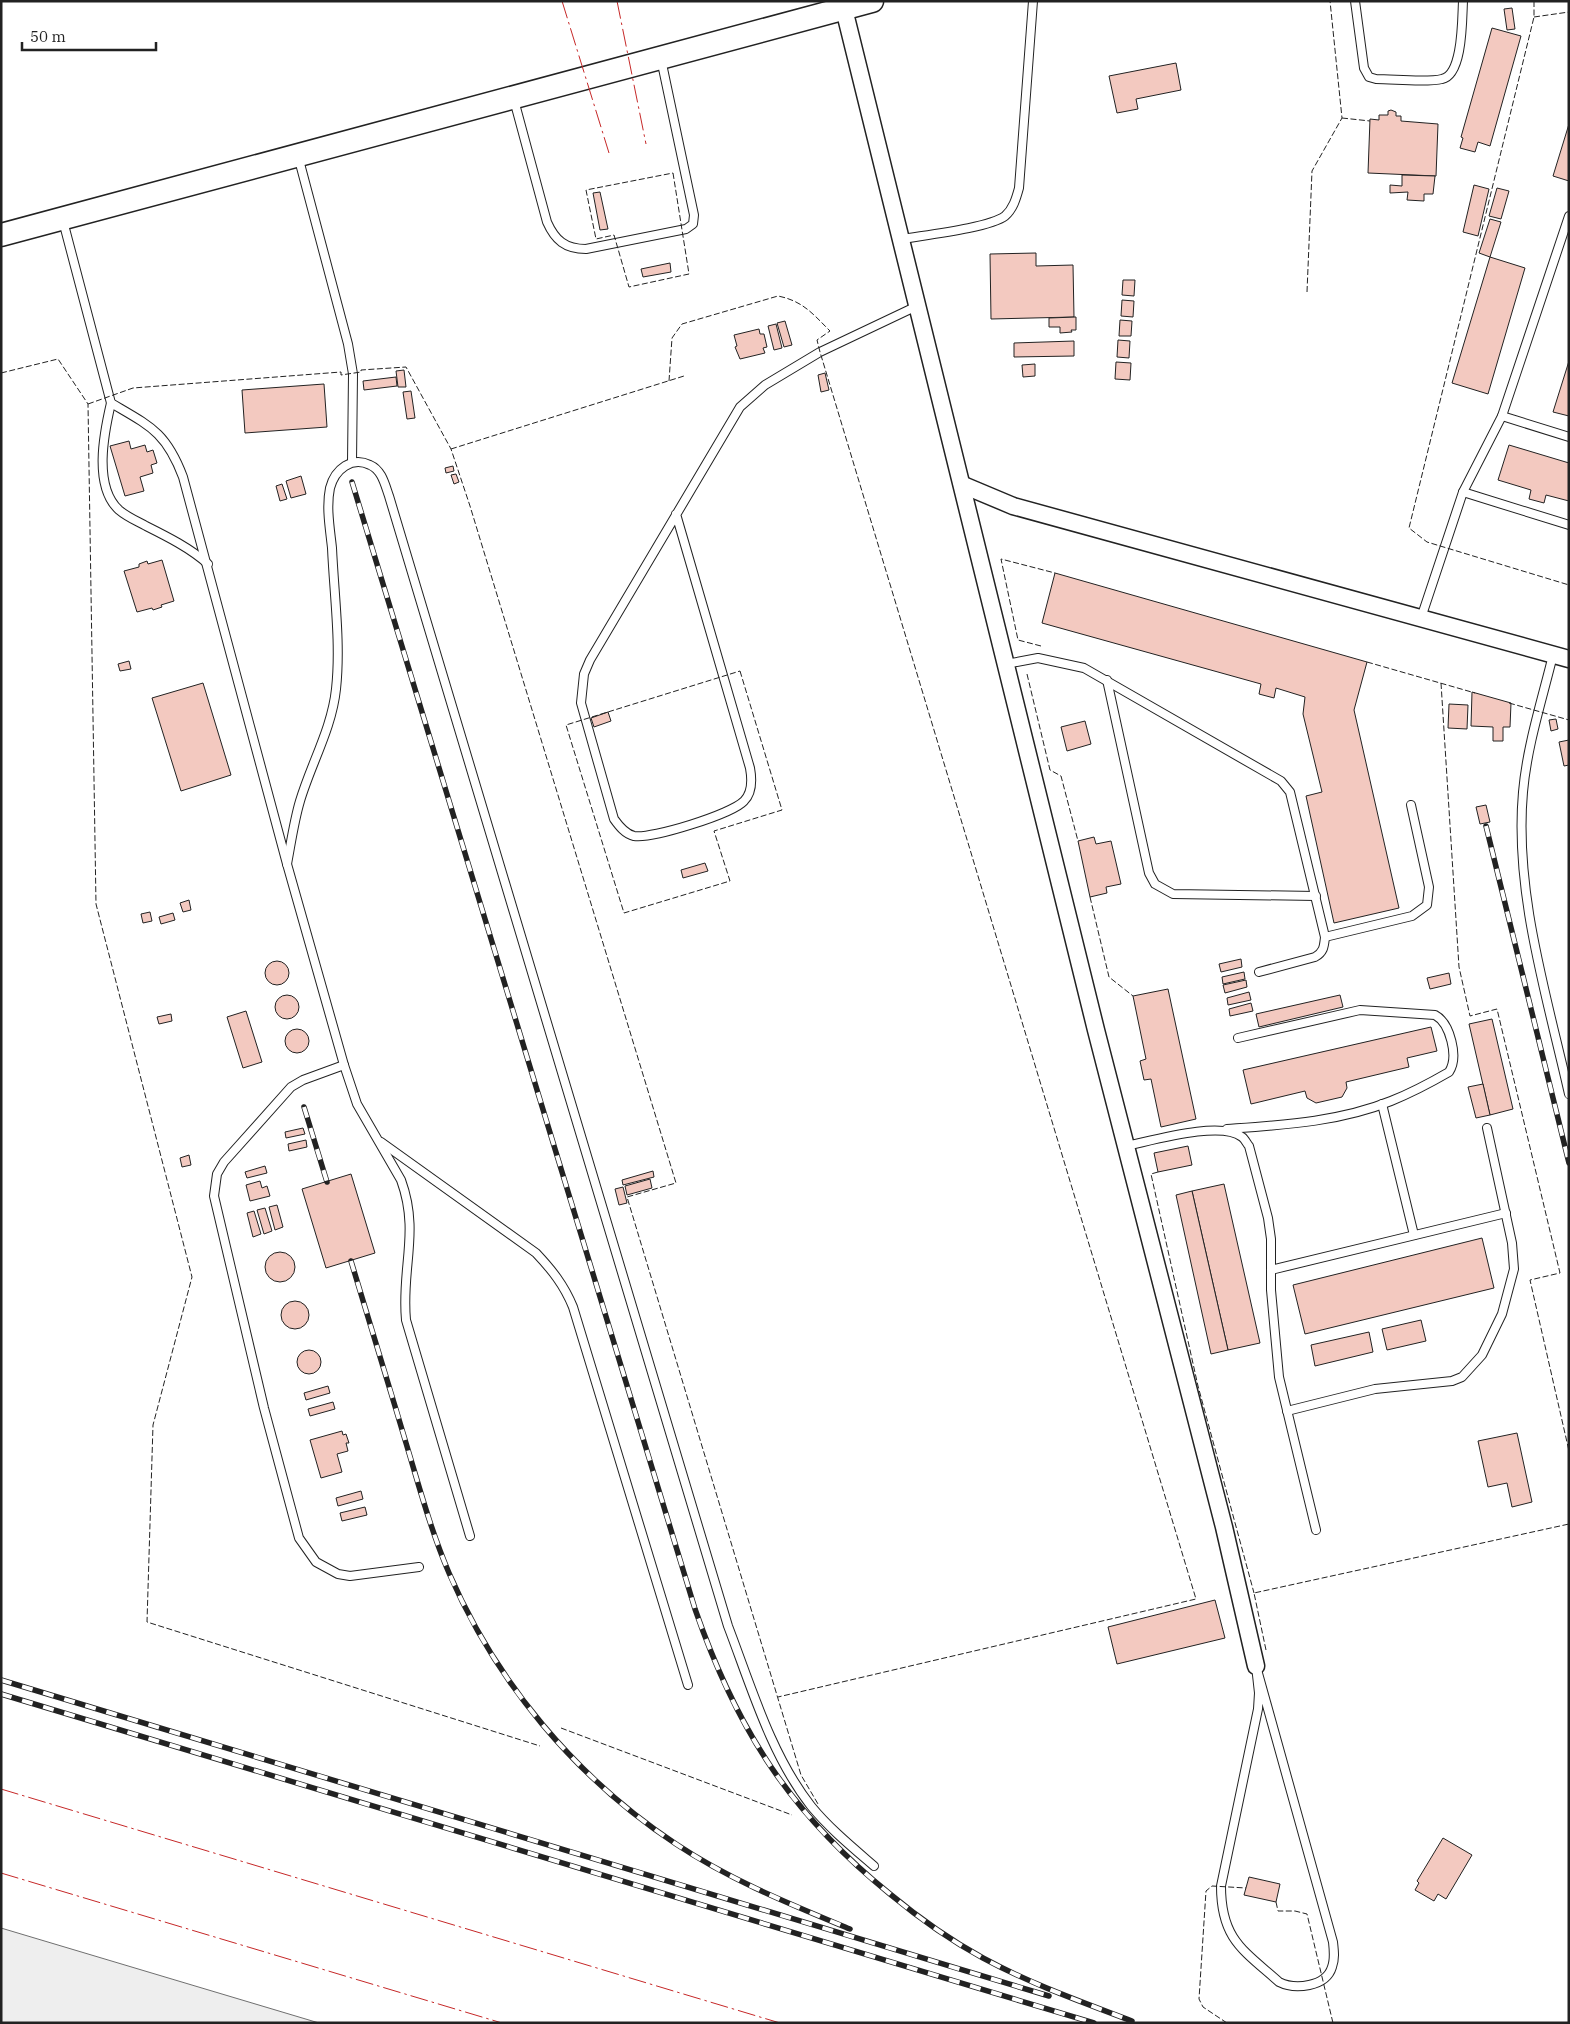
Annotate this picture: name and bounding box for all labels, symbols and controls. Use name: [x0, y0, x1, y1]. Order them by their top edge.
scale bar: [22, 20, 156, 52]
text: 50 m: [30, 27, 66, 46]

